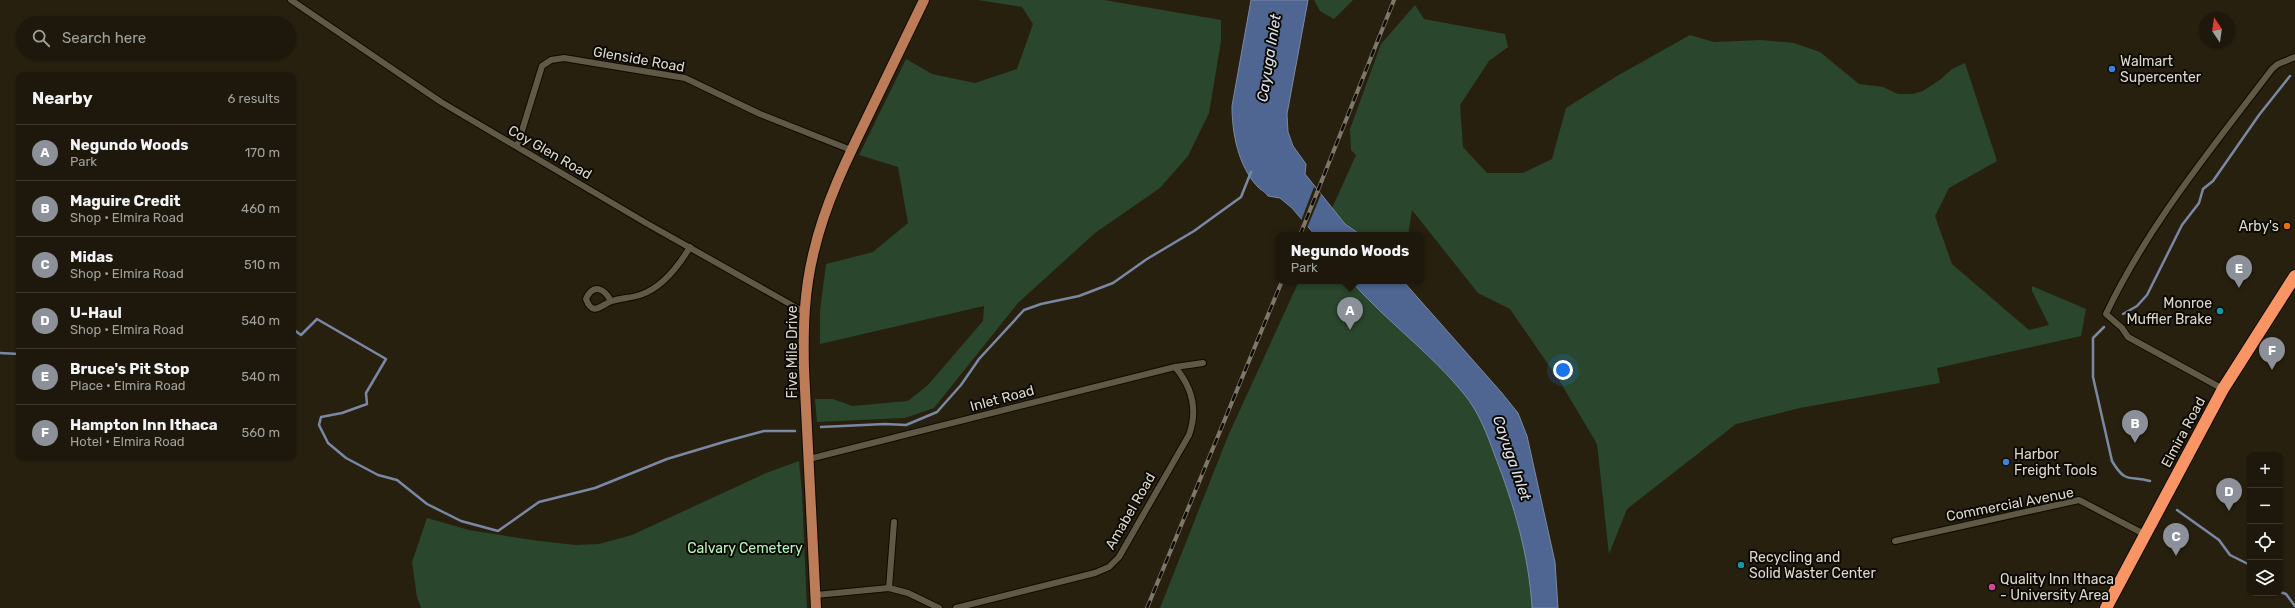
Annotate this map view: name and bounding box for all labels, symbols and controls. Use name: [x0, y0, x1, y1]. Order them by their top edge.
north arrow: [2199, 12, 2235, 48]
water label: Cayuga Inlet: [1253, 13, 1285, 103]
search box: [16, 16, 296, 60]
icon: search: [30, 27, 52, 49]
text: Search here: [62, 29, 146, 47]
street label: Glenside Road: [592, 43, 686, 76]
place label: Walmart Supercenter: [2120, 53, 2202, 86]
marker: Walmart Supercenter: [2107, 64, 2117, 74]
text: Nearby: [32, 88, 93, 108]
text: 6 results: [228, 91, 280, 106]
street label: Coy Glen Road: [505, 122, 595, 183]
text: Negundo Woods: [70, 136, 188, 154]
text: A: [40, 145, 50, 160]
text: 170 m: [245, 145, 280, 160]
text: Park: [70, 154, 97, 169]
text: Maguire Credit: [70, 192, 180, 210]
text: B: [40, 201, 50, 216]
text: 460 m: [241, 201, 280, 216]
text: Shop · Elmira Road: [70, 210, 184, 225]
place label: Arby's: [2239, 218, 2279, 235]
marker: Arby's: [2282, 221, 2292, 231]
popup: [1276, 232, 1424, 284]
text: Negundo Woods: [1291, 242, 1409, 260]
text: Midas: [70, 248, 113, 266]
pin: E: [2226, 255, 2252, 288]
text: C: [40, 257, 50, 272]
text: 510 m: [244, 257, 280, 272]
text: Park: [1291, 260, 1318, 275]
text: Shop · Elmira Road: [70, 266, 184, 281]
place label: Monroe Muffler Brake: [2126, 295, 2212, 328]
pin: A: [1337, 297, 1363, 330]
text: U-Haul: [70, 304, 122, 322]
street label: Five Mile Drive: [784, 305, 801, 399]
marker: Monroe Muffler Brake: [2215, 306, 2225, 316]
text: D: [40, 313, 50, 328]
text: 540 m: [241, 313, 280, 328]
text: Shop · Elmira Road: [70, 322, 184, 337]
pin: F: [2259, 337, 2285, 370]
text: Bruce's Pit Stop: [70, 360, 189, 378]
your location: [1553, 360, 1573, 380]
text: E: [41, 369, 49, 384]
text: 540 m: [241, 369, 280, 384]
text: Place · Elmira Road: [70, 378, 186, 393]
street label: Inlet Road: [968, 382, 1036, 415]
street label: Elmira Road: [2158, 394, 2209, 470]
pin: B: [2122, 410, 2148, 443]
water label: Cayuga Inlet: [1489, 413, 1535, 503]
text: Hampton Inn Ithaca: [70, 416, 218, 434]
text: F: [41, 425, 49, 440]
text: 560 m: [241, 425, 280, 440]
text: Hotel · Elmira Road: [70, 434, 185, 449]
place label: Harbor Freight Tools: [2014, 446, 2097, 479]
map controls: [2247, 452, 2283, 596]
button: +: [2247, 452, 2283, 488]
marker: Harbor Freight Tools: [2001, 457, 2011, 467]
street label: Amabel Road: [1102, 470, 1159, 553]
pin: D: [2216, 478, 2242, 511]
street label: Commercial Avenue: [1945, 484, 2075, 525]
button: −: [2247, 488, 2283, 524]
pin: C: [2163, 523, 2189, 556]
button: locate: [2247, 524, 2283, 560]
park label: Calvary Cemetery: [687, 540, 803, 557]
place label: Recycling and Solid Waster Center: [1749, 549, 1876, 582]
marker: Recycling and Solid Waster Center: [1736, 560, 1746, 570]
button: layers: [2247, 560, 2283, 596]
place label: Quality Inn Ithaca - University Area: [2000, 571, 2114, 604]
marker: Quality Inn Ithaca - University Area: [1987, 582, 1997, 592]

